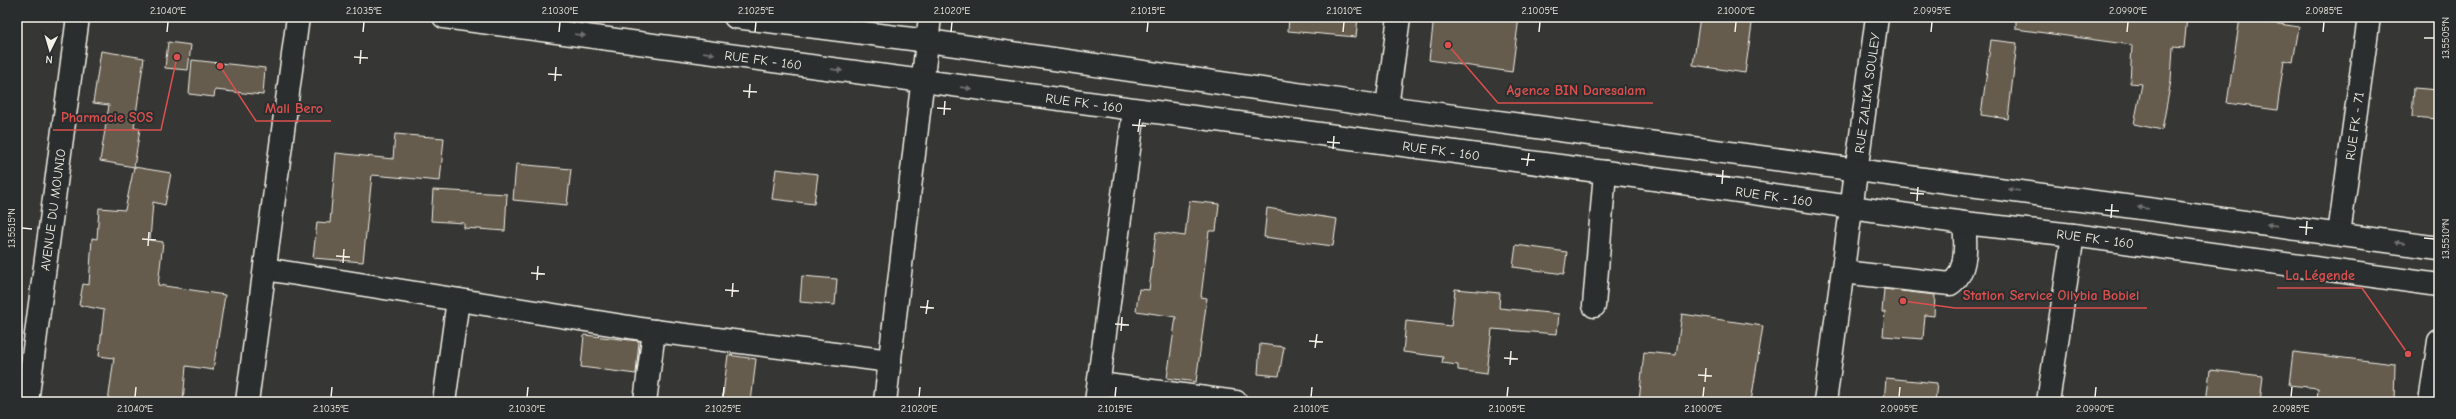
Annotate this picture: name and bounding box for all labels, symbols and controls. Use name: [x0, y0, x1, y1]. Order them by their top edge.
text: 2.1040°E: [150, 5, 186, 17]
text: 2.1035°E: [346, 5, 382, 17]
text: 2.1030°E: [542, 5, 578, 17]
text: 2.1025°E: [738, 5, 774, 17]
text: 2.1020°E: [934, 5, 970, 17]
text: 2.1015°E: [1131, 5, 1165, 17]
text: 2.1010°E: [1326, 5, 1362, 17]
text: 2.1005°E: [1522, 5, 1558, 17]
text: 2.1000°E: [1717, 5, 1755, 17]
text: 2.0995°E: [1913, 5, 1951, 17]
text: 2.0990°E: [2109, 5, 2147, 17]
text: 2.0985°E: [2305, 5, 2343, 17]
text: 13.5505°N: [2440, 17, 2452, 59]
north arrow: [30, 30, 70, 70]
street label: RUE ZALIKA SOULEY: [1851, 31, 1882, 154]
one-way arrow: [574, 32, 586, 38]
street label: RUE FK - 160: [724, 47, 803, 72]
one-way arrow: [702, 50, 715, 56]
text: N: [45, 53, 53, 66]
one-way arrow: [831, 67, 843, 73]
callout: Agence BIN Daresalam: [1498, 77, 1653, 103]
text: Agence BIN Daresalam: [1506, 82, 1646, 99]
one-way arrow: [960, 85, 972, 91]
street label: RUE FK - 160: [1045, 90, 1124, 115]
street label: RUE FK - 71: [2342, 91, 2366, 161]
callout: Mali Bero: [256, 95, 331, 121]
text: Mali Bero: [265, 100, 323, 117]
callout: Pharmacie SOS: [53, 104, 161, 130]
text: Pharmacie SOS: [61, 109, 153, 126]
street label: RUE FK - 160: [1402, 138, 1481, 163]
street label: AVENUE DU MOUNIO: [37, 148, 68, 272]
street label: RUE FK - 160: [1734, 183, 1814, 209]
one-way arrow: [2008, 187, 2020, 193]
one-way arrow: [2137, 205, 2149, 211]
text: 13.5515°N: [6, 208, 18, 248]
text: 13.5510°N: [2440, 219, 2452, 259]
one-way arrow: [2266, 222, 2278, 228]
street label: RUE FK - 160: [2056, 226, 2135, 251]
one-way arrow: [2394, 240, 2406, 246]
callout: La Légende: [2277, 262, 2362, 288]
text: La Légende: [2285, 267, 2355, 284]
callout: Station Service Oilybia Bobiel: [1955, 282, 2147, 308]
text: Station Service Oilybia Bobiel: [1963, 287, 2139, 304]
text: 2.1040°E: [117, 403, 153, 415]
text: 2.1035°E: [313, 403, 349, 415]
text: 2.1030°E: [509, 403, 545, 415]
text: 2.1025°E: [705, 403, 741, 415]
text: 2.1020°E: [901, 403, 937, 415]
text: 2.1015°E: [1098, 403, 1132, 415]
text: 2.1010°E: [1293, 403, 1329, 415]
text: 2.1005°E: [1489, 403, 1525, 415]
text: 2.1000°E: [1684, 403, 1722, 415]
text: 2.0995°E: [1880, 403, 1918, 415]
text: 2.0990°E: [2076, 403, 2114, 415]
text: 2.0985°E: [2272, 403, 2310, 415]

